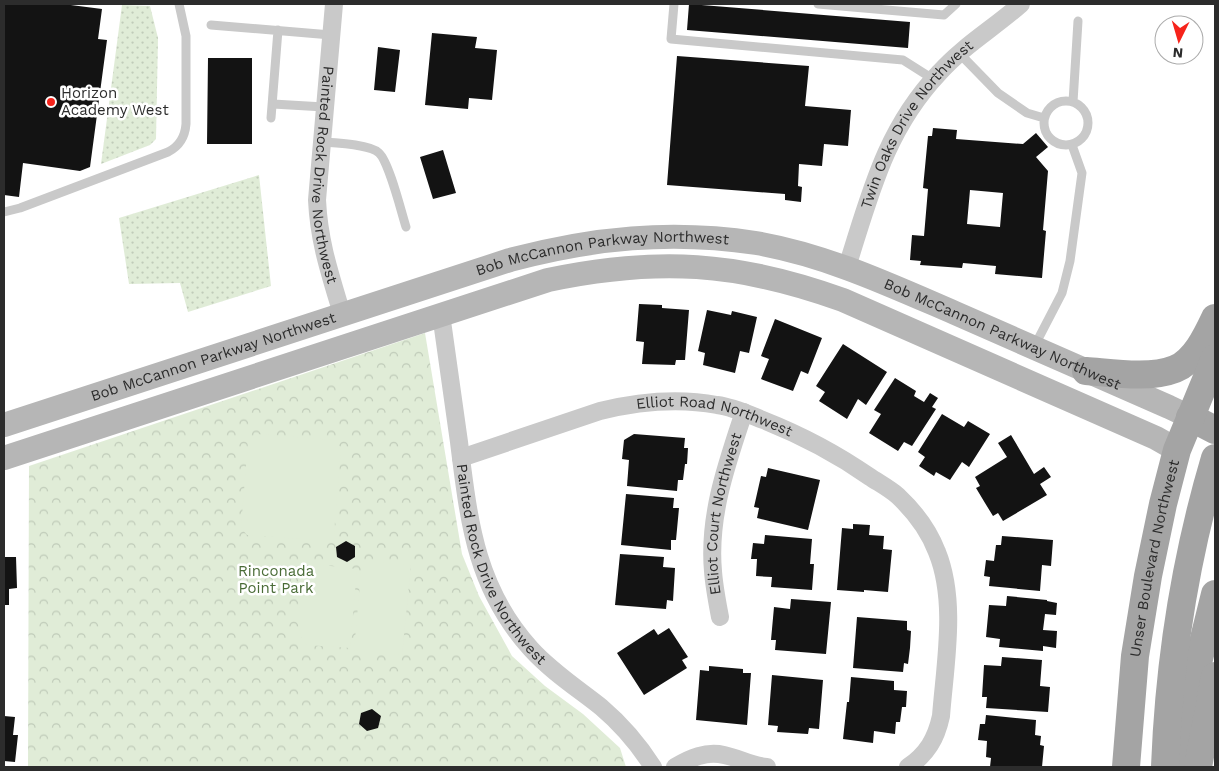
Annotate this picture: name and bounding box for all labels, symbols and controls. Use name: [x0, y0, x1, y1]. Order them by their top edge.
north arrow: [1154, 15, 1204, 65]
street label: Twin Oaks Drive Northwest: [857, 36, 977, 211]
text: N: [1172, 45, 1184, 61]
street label: Painted Rock Drive Northwest: [308, 65, 342, 286]
place label: Horizon Academy West: [61, 84, 169, 119]
marker: Horizon Academy West: [45, 96, 57, 108]
street label: Bob McCannon Parkway Northwest: [473, 228, 730, 280]
street label: Bob McCannon Parkway Northwest: [881, 275, 1124, 394]
street label: Bob McCannon Parkway Northwest: [88, 308, 339, 405]
street label: Elliot Road Northwest: [635, 392, 796, 441]
street label: Elliot Court Northwest: [703, 430, 746, 596]
street label: Unser Boulevard Northwest: [1126, 457, 1183, 658]
street label: Painted Rock Drive Northwest: [453, 463, 551, 669]
park label: Rinconada Point Park: [238, 562, 315, 597]

